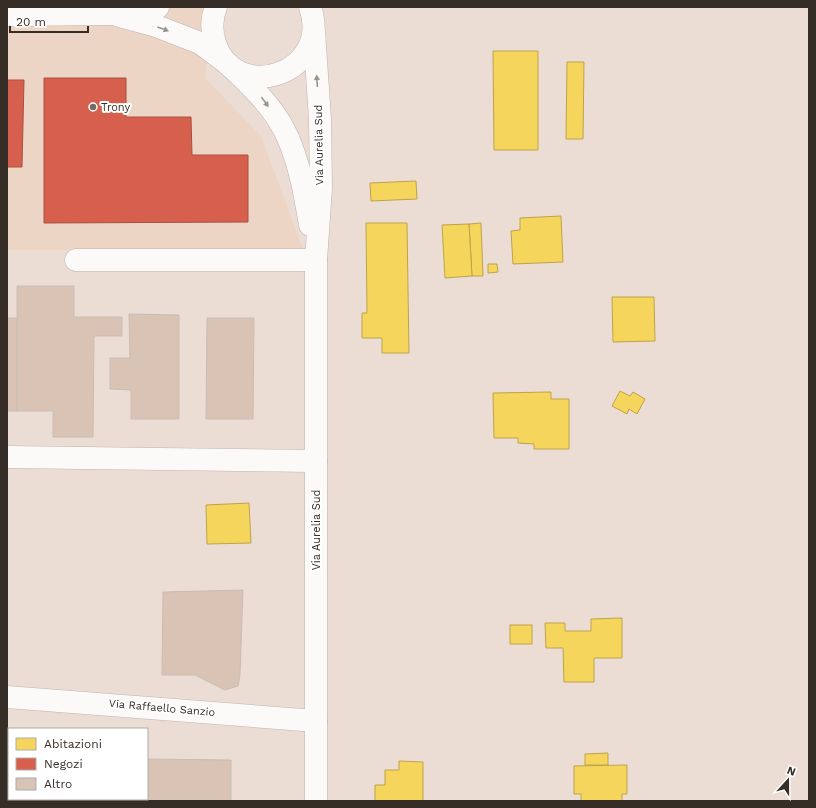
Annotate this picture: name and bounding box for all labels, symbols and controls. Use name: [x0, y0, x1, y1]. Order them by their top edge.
scale bar: [10, 8, 88, 34]
text: 20 m: [16, 15, 46, 29]
one-way arrow: [158, 26, 170, 32]
one-way arrow: [313, 75, 320, 87]
one-way arrow: [261, 97, 269, 108]
place label: Trony: [101, 101, 130, 114]
marker: Trony: [88, 102, 98, 112]
street label: Via Aurelia Sud: [312, 105, 326, 185]
street label: Via Aurelia Sud: [310, 490, 323, 570]
street label: Via Raffaello Sanzio: [108, 697, 216, 719]
legend: [8, 728, 148, 800]
text: Abitazioni: [44, 737, 102, 751]
text: Negozi: [44, 757, 83, 771]
north arrow: [768, 760, 808, 800]
text: N: [785, 764, 798, 779]
text: Altro: [44, 777, 72, 791]

